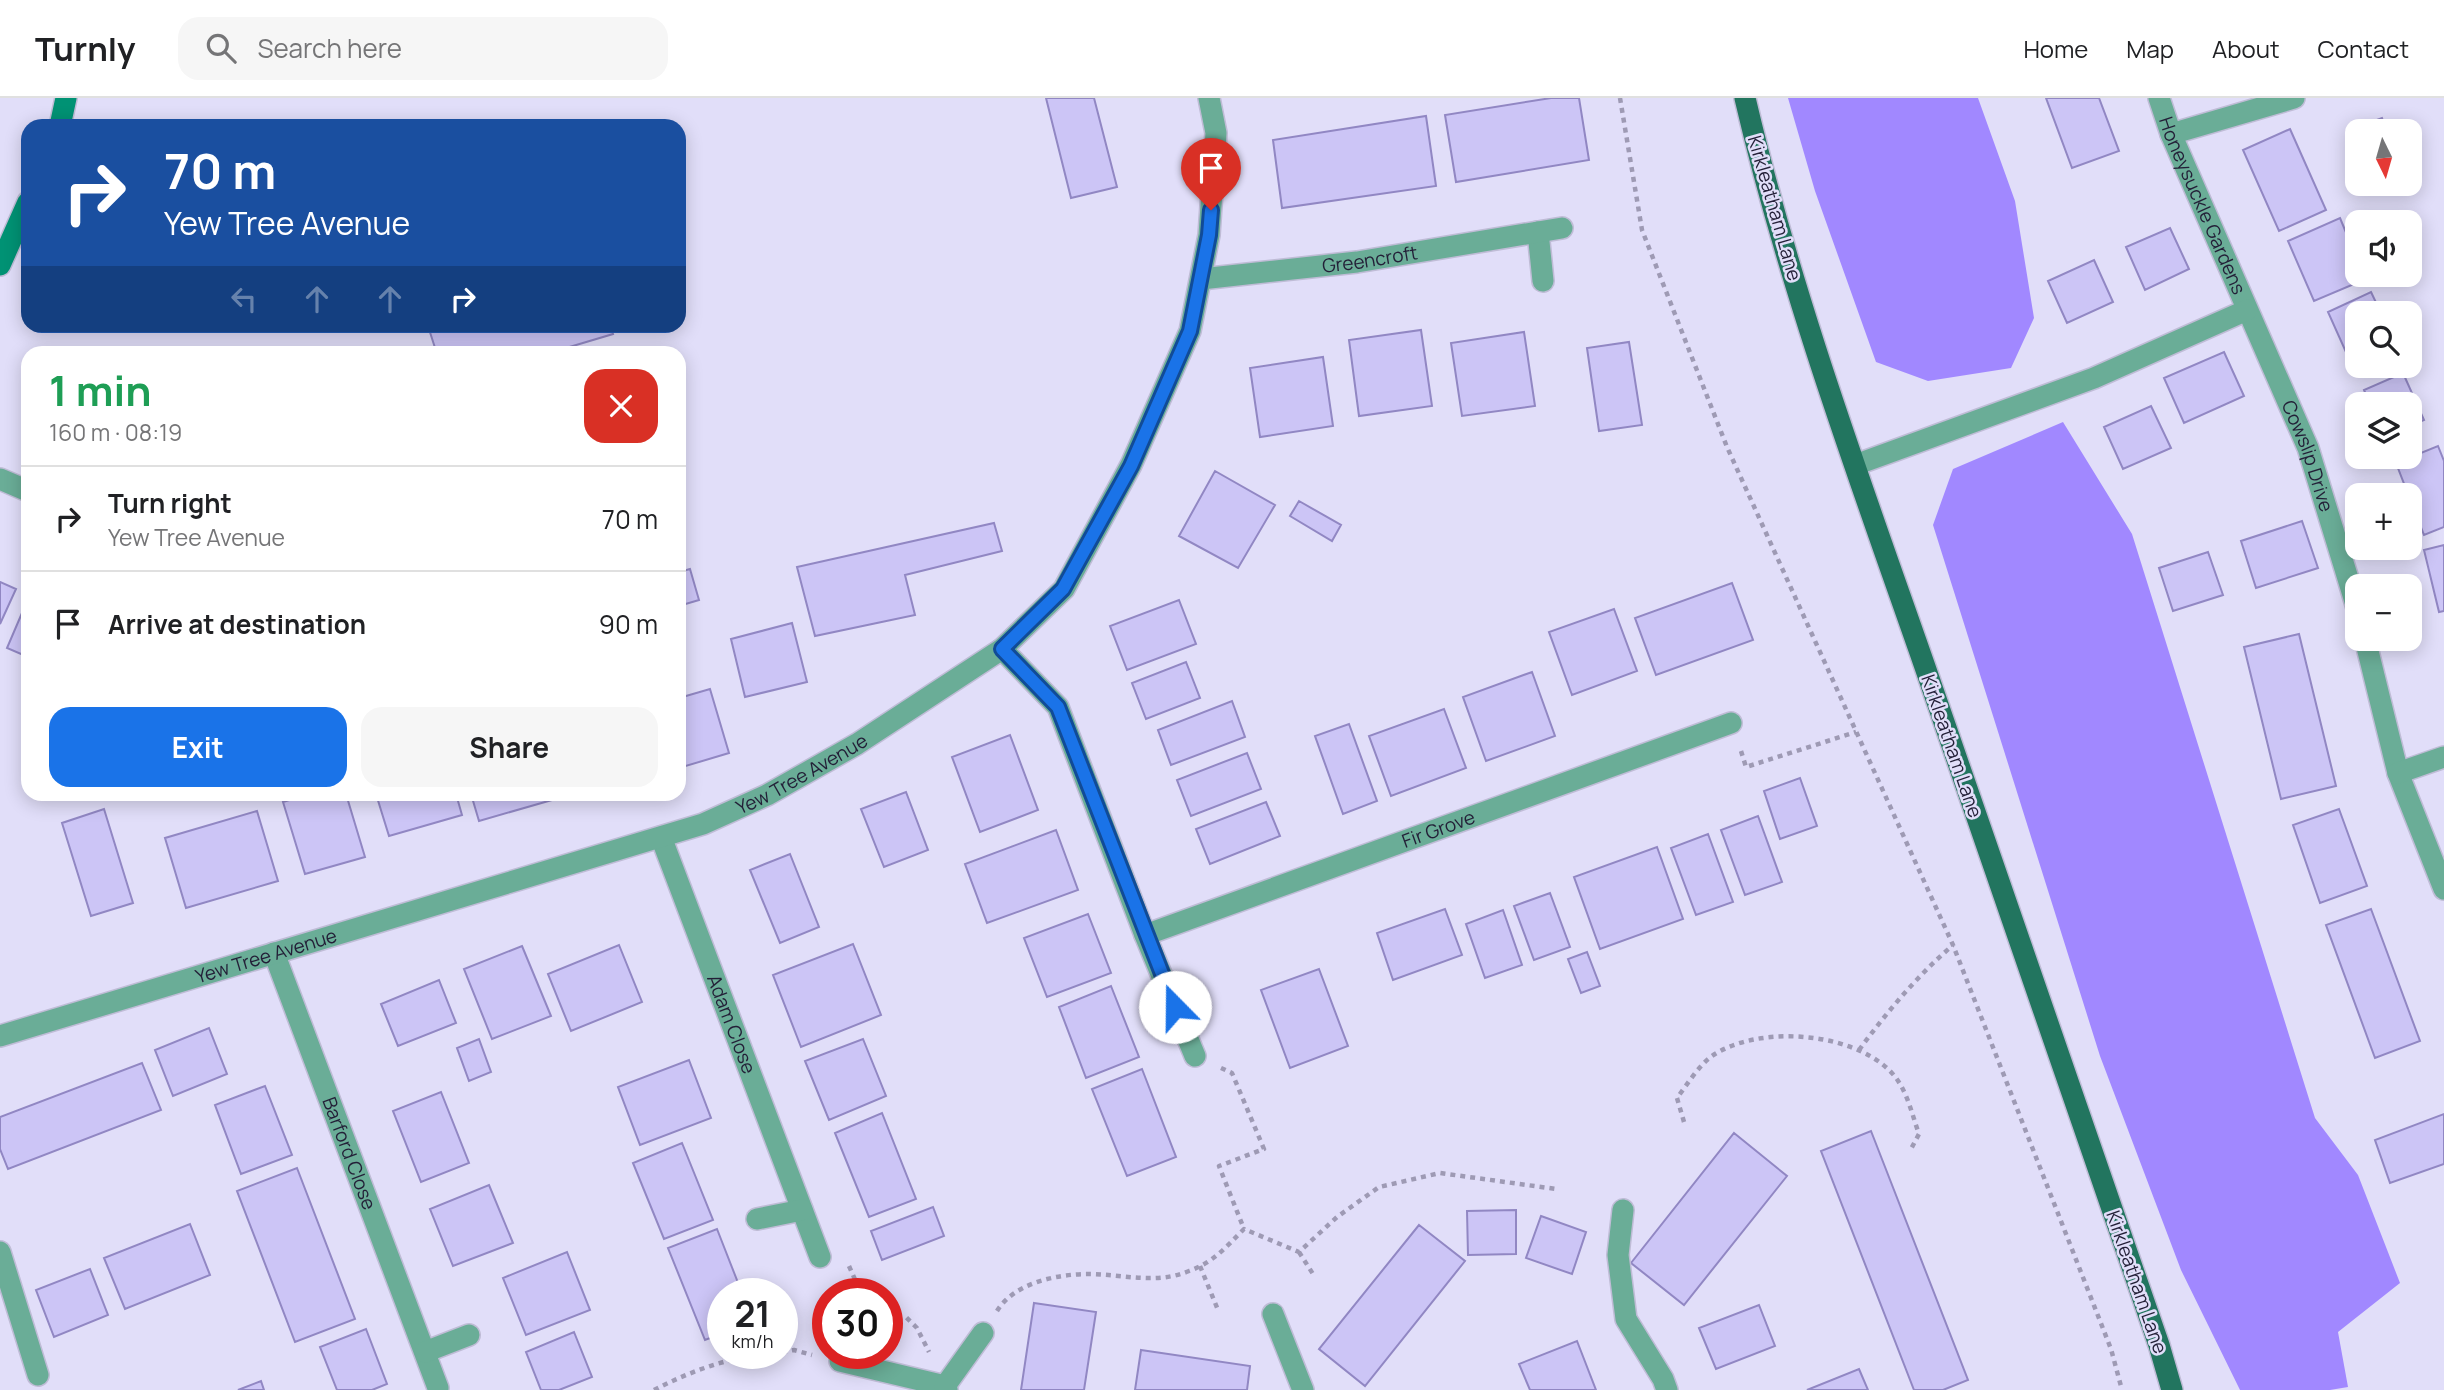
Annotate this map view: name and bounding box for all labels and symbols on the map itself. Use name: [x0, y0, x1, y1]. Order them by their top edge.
street label: Honeysuckle Gardens: [2153, 113, 2252, 298]
north arrow: [2345, 119, 2422, 196]
street label: Kirkleatham Lane: [1742, 132, 1808, 284]
pin: [1181, 138, 1241, 210]
street label: Greencroft: [1321, 239, 1419, 279]
street label: Cowslip Drive: [2276, 396, 2340, 515]
street label: Kirkleatham Lane: [1915, 671, 1989, 821]
street label: Yew Tree Avenue: [732, 728, 873, 820]
street label: Fir Grove: [1398, 804, 1479, 854]
street label: Yew Tree Avenue: [192, 922, 340, 989]
position arrow: [1138, 970, 1212, 1044]
street label: Adam Close: [701, 971, 762, 1077]
street label: Barford Close: [316, 1093, 383, 1213]
street label: Kirkleatham Lane: [2100, 1207, 2174, 1357]
speed limit sign: 30: [812, 1278, 903, 1369]

